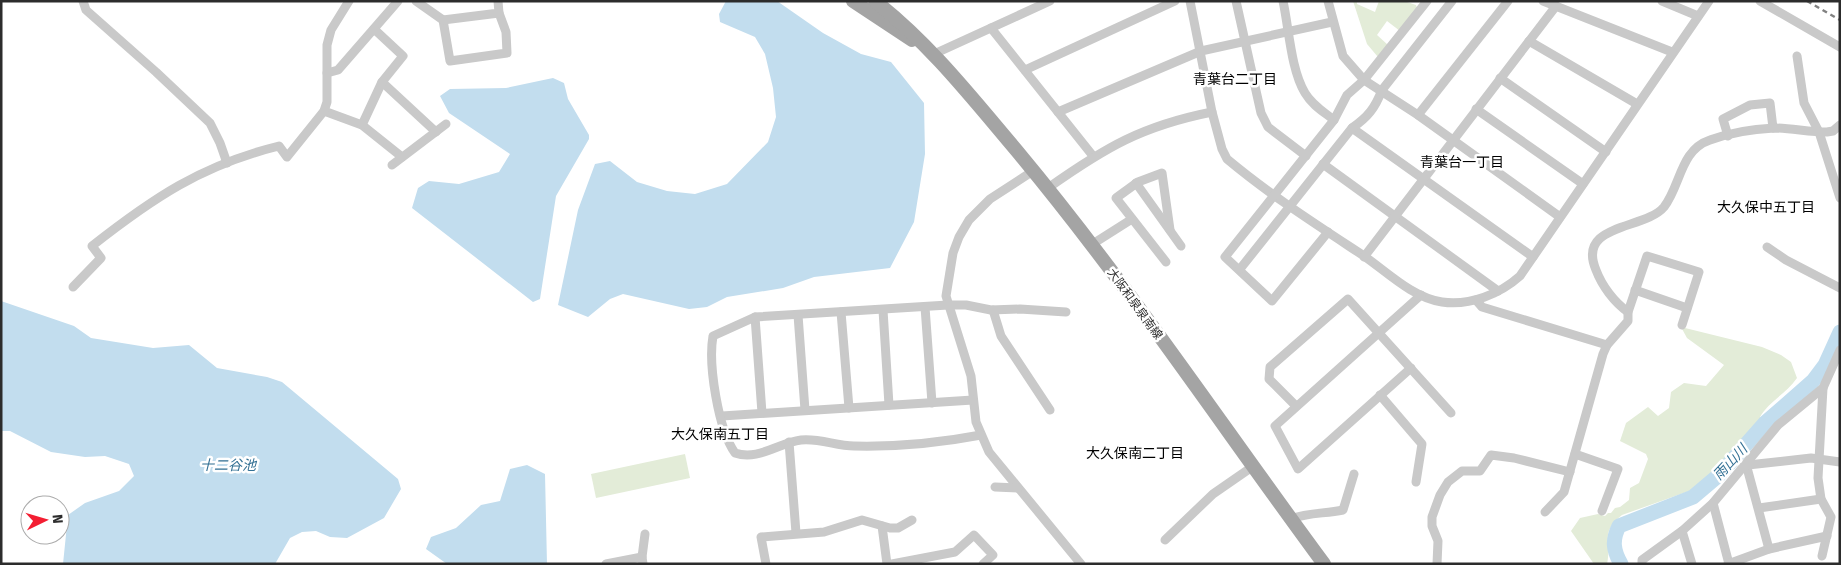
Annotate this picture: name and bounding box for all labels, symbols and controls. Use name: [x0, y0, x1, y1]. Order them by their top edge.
district label: 青葉台二丁目: [1193, 71, 1277, 88]
district label: 青葉台一丁目: [1420, 154, 1504, 171]
district label: 大久保中五丁目: [1717, 199, 1815, 216]
street label: 大阪和泉泉南線: [1105, 266, 1165, 342]
district label: 大久保南五丁目: [671, 426, 769, 443]
water label: 雨山川: [1710, 440, 1752, 483]
district label: 大久保南二丁目: [1086, 445, 1184, 462]
water label: 十二谷池: [200, 457, 258, 474]
north arrow: [20, 495, 70, 545]
text: N: [49, 514, 66, 524]

